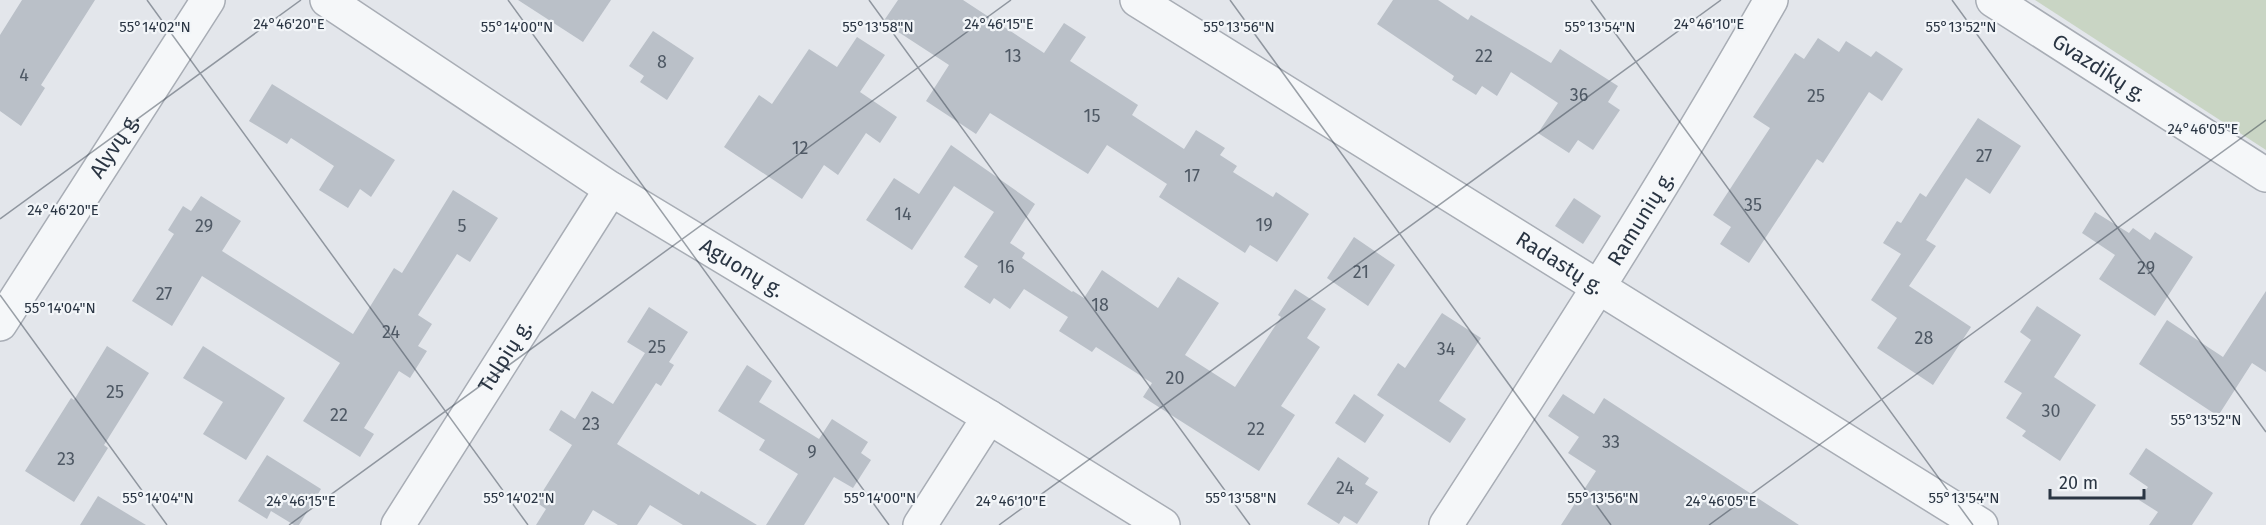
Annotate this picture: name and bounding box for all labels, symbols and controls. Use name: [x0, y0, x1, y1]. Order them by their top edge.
text: 24°46'20"E: [253, 15, 325, 33]
text: 24°46'15"E: [964, 15, 1034, 33]
text: 24°46'10"E: [1674, 15, 1744, 33]
text: 55°14'02"N: [119, 18, 191, 36]
text: 55°14'00"N: [481, 18, 553, 36]
text: 55°13'58"N: [842, 18, 914, 36]
text: 55°13'56"N: [1203, 18, 1275, 36]
text: 55°13'54"N: [1565, 18, 1635, 36]
text: 55°13'52"N: [1926, 18, 1996, 36]
street label: Gvazdikų g.: [2047, 28, 2151, 108]
house number: 13: [1005, 45, 1021, 67]
house number: 22: [1475, 45, 1493, 67]
house number: 8: [657, 51, 667, 73]
house number: 4: [19, 64, 29, 86]
house number: 36: [1570, 84, 1588, 106]
house number: 25: [1807, 85, 1825, 107]
house number: 15: [1084, 105, 1100, 127]
street label: Alyvų g.: [84, 108, 145, 183]
text: 24°46'05"E: [2167, 120, 2239, 138]
house number: 12: [792, 137, 808, 159]
house number: 27: [1976, 145, 1992, 167]
house number: 17: [1184, 165, 1200, 187]
street label: Ramunių g.: [1602, 167, 1680, 271]
house number: 35: [1744, 194, 1762, 216]
text: 24°46'20"E: [27, 201, 99, 219]
house number: 14: [894, 203, 912, 225]
house number: 19: [1255, 214, 1273, 236]
house number: 29: [195, 215, 213, 237]
house number: 5: [457, 215, 467, 237]
street label: Radastų g.: [1511, 226, 1609, 300]
street label: Aguonų g.: [695, 233, 789, 303]
house number: 16: [997, 256, 1015, 278]
house number: 29: [2137, 257, 2155, 279]
house number: 21: [1353, 261, 1369, 283]
house number: 27: [156, 283, 172, 305]
house number: 18: [1091, 294, 1109, 316]
text: 55°14'04"N: [24, 299, 96, 317]
street label: Tulpių g.: [473, 315, 538, 397]
house number: 24: [382, 321, 400, 343]
house number: 28: [1915, 327, 1933, 349]
house number: 25: [648, 336, 666, 358]
house number: 34: [1437, 338, 1456, 360]
house number: 20: [1166, 367, 1184, 389]
house number: 25: [106, 381, 124, 403]
house number: 30: [2041, 400, 2061, 422]
house number: 22: [330, 404, 348, 426]
text: 55°13'52"N: [2171, 411, 2241, 429]
house number: 23: [582, 413, 600, 435]
house number: 22: [1247, 418, 1265, 440]
house number: 33: [1602, 431, 1620, 453]
house number: 9: [807, 441, 817, 463]
house number: 23: [57, 448, 75, 470]
scale bar: [2050, 462, 2144, 500]
text: 20 m: [2059, 472, 2098, 494]
house number: 24: [1336, 477, 1354, 499]
text: 55°14'04"N: [122, 489, 194, 507]
text: 55°14'02"N: [483, 489, 555, 507]
text: 55°14'00"N: [844, 489, 916, 507]
text: 55°13'58"N: [1205, 489, 1277, 507]
text: 55°13'56"N: [1567, 489, 1639, 507]
text: 55°13'54"N: [1929, 489, 1999, 507]
text: 24°46'15"E: [266, 492, 336, 510]
text: 24°46'10"E: [976, 492, 1046, 510]
text: 24°46'05"E: [1685, 492, 1757, 510]

